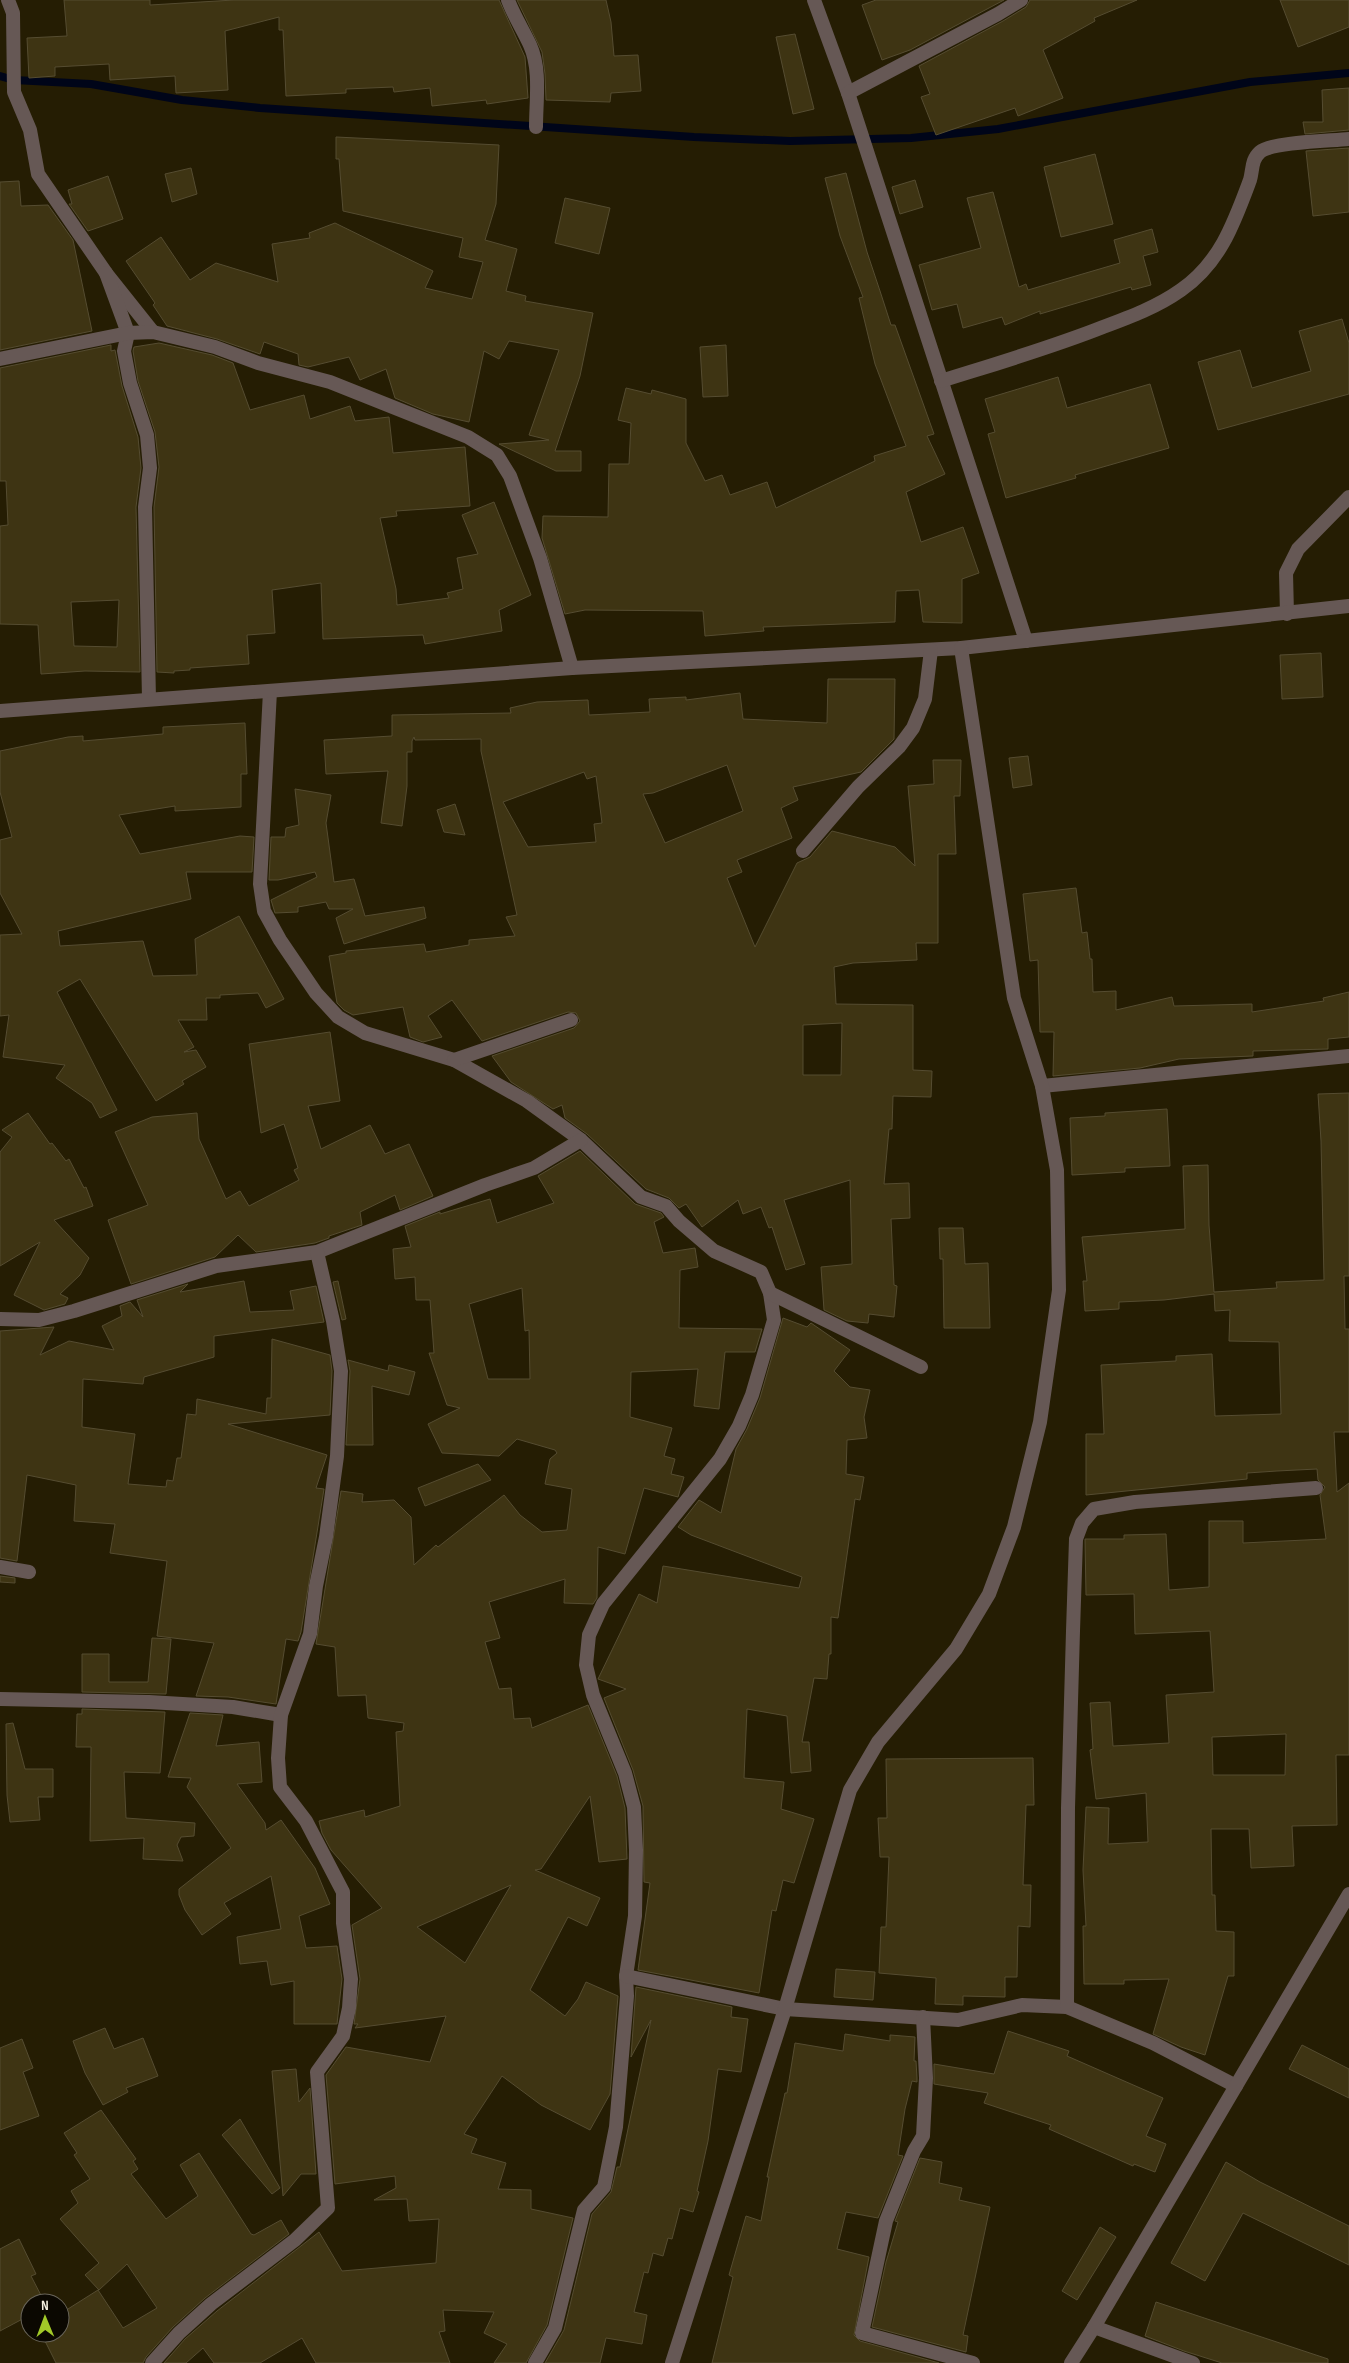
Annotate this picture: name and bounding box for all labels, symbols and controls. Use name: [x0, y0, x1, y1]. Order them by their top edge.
north arrow: [20, 2293, 70, 2343]
text: N: [41, 2297, 49, 2314]

